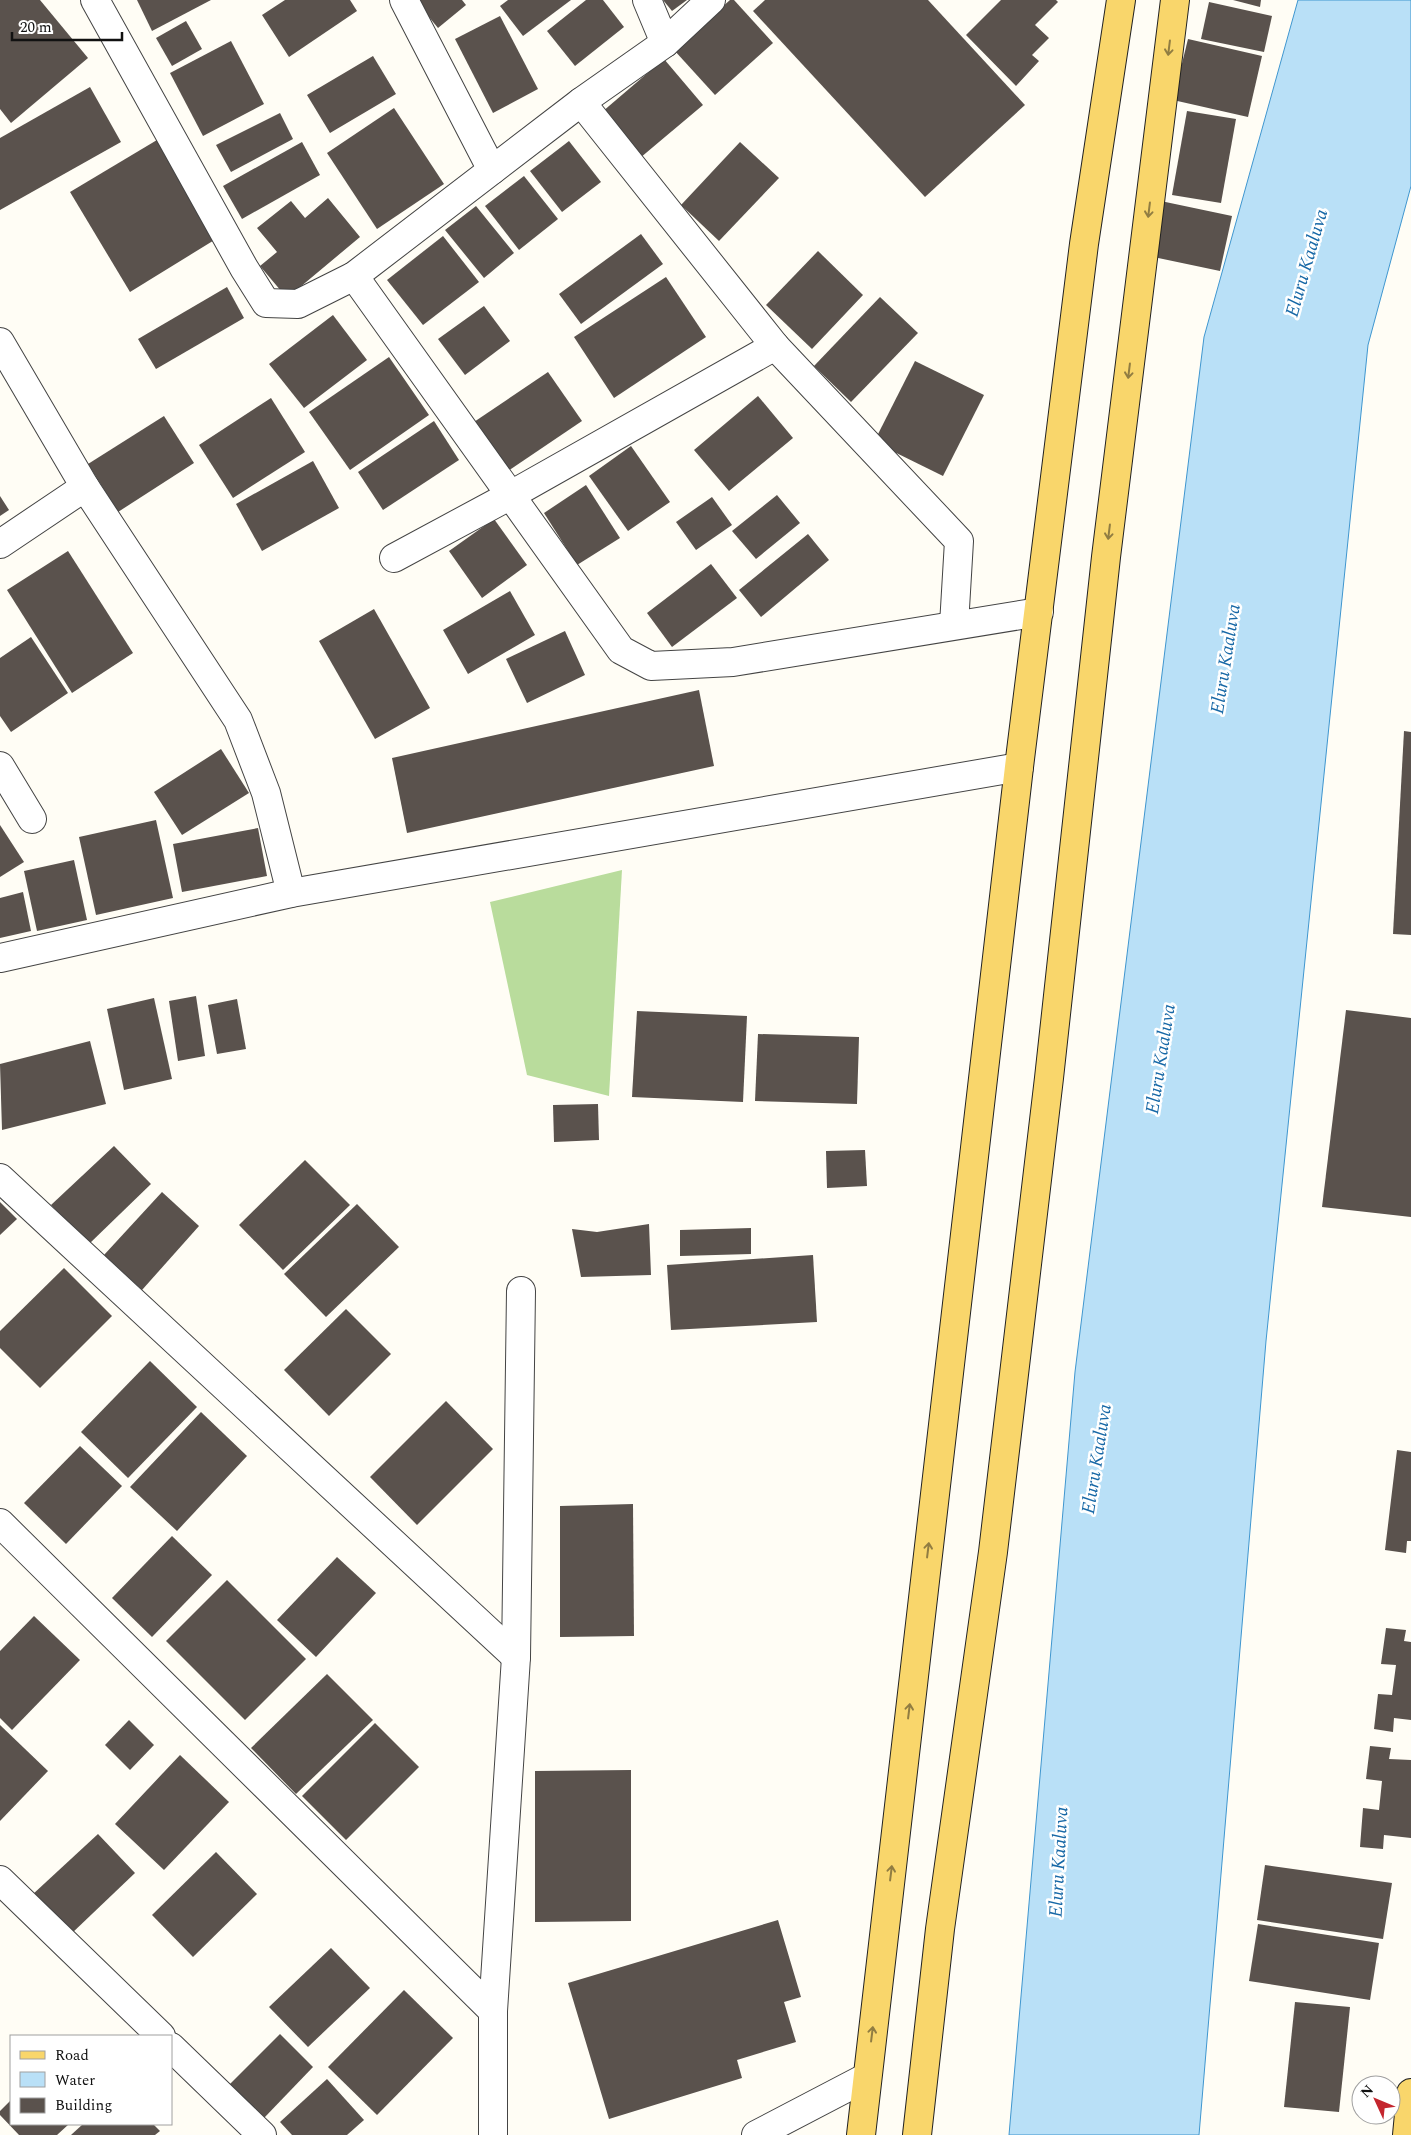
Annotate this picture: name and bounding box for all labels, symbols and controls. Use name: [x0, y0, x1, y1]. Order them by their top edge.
scale bar: [12, 10, 122, 42]
text: 20 m: [20, 16, 52, 39]
one-way arrow: [1164, 40, 1174, 56]
one-way arrow: [1144, 201, 1154, 217]
water label: Eluru Kaaluva: [1278, 205, 1336, 320]
one-way arrow: [1124, 363, 1134, 379]
one-way arrow: [1104, 524, 1114, 540]
water label: Eluru Kaaluva: [1203, 602, 1249, 716]
water label: Eluru Kaaluva: [1138, 1002, 1184, 1116]
water label: Eluru Kaaluva: [1074, 1402, 1120, 1516]
one-way arrow: [923, 1542, 933, 1558]
one-way arrow: [904, 1704, 914, 1720]
water label: Eluru Kaaluva: [1042, 1805, 1076, 1918]
one-way arrow: [886, 1865, 896, 1881]
one-way arrow: [867, 2027, 877, 2043]
legend: [10, 2035, 172, 2125]
text: Road: [55, 2044, 89, 2067]
text: Water: [55, 2069, 95, 2092]
north arrow: [1351, 2075, 1401, 2125]
text: N: [1355, 2080, 1379, 2103]
text: Building: [55, 2094, 112, 2117]

